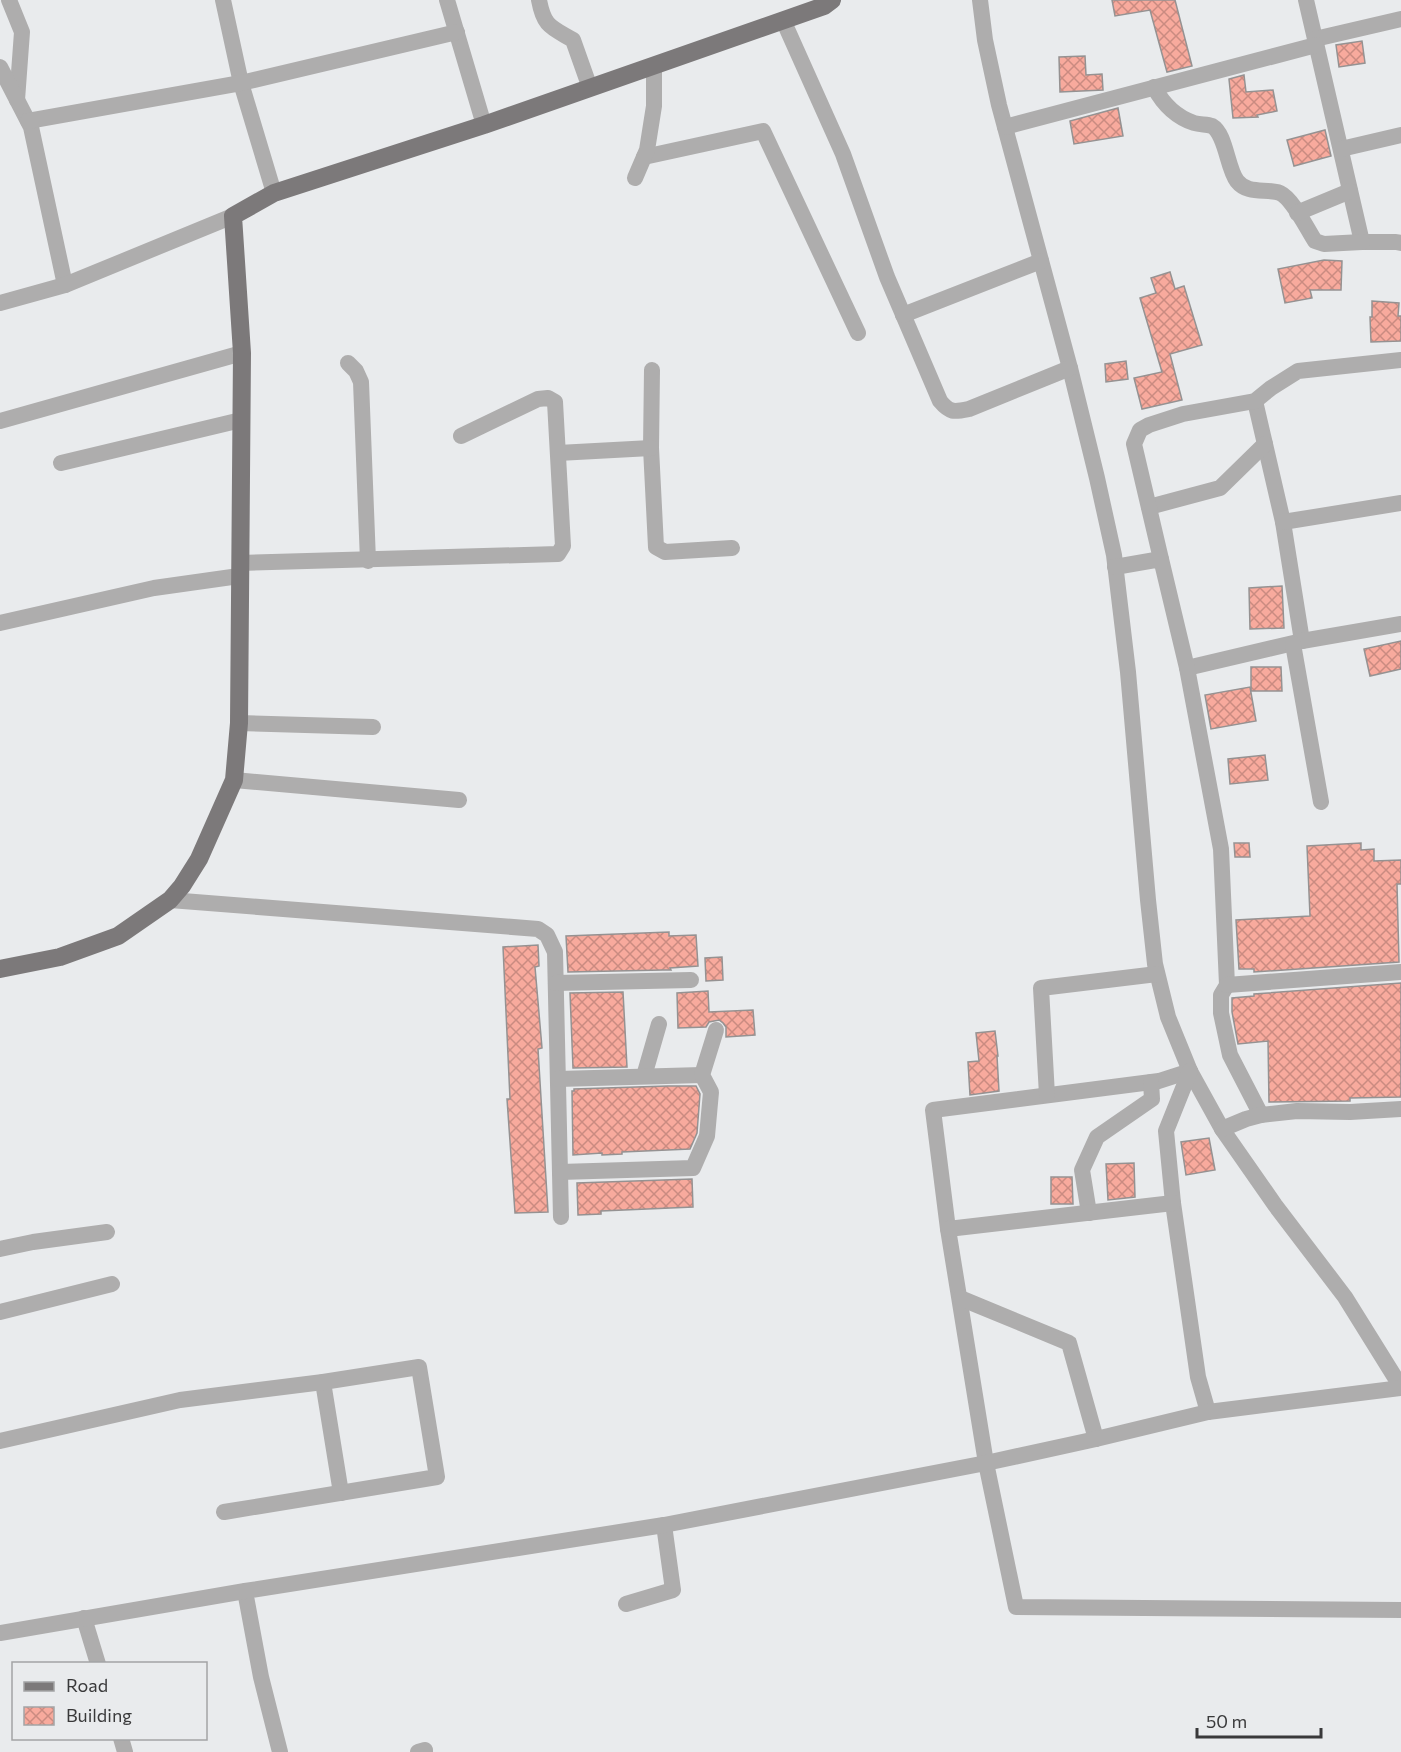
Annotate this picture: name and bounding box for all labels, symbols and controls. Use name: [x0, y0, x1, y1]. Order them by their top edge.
legend: [12, 1662, 207, 1740]
text: Road: [66, 1674, 108, 1696]
scale bar: [1197, 1701, 1322, 1739]
text: Building: [66, 1704, 132, 1726]
text: 50 m: [1206, 1710, 1247, 1732]

